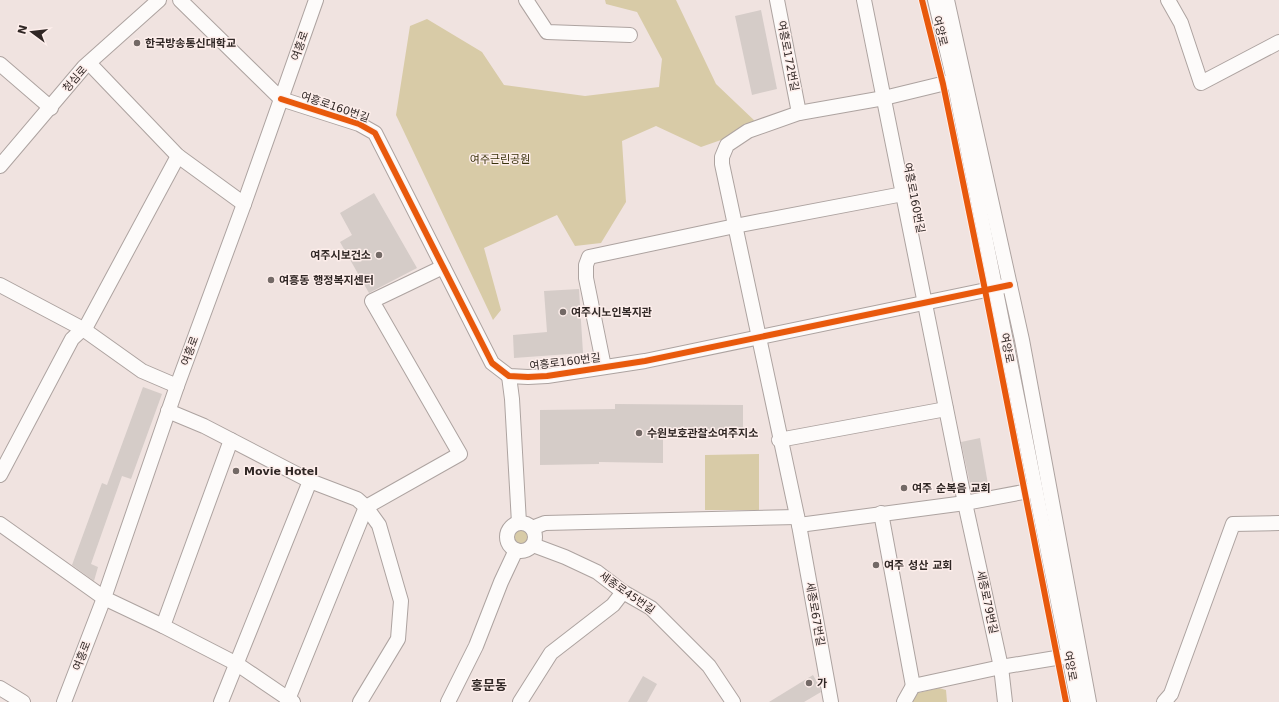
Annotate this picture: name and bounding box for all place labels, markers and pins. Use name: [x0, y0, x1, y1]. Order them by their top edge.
place label: 한국방송통신대학교: [145, 37, 236, 50]
marker: 한국방송통신대학교: [132, 38, 142, 48]
place label: 여주시보건소: [310, 249, 371, 262]
marker: 여주시보건소: [374, 250, 384, 260]
place label: 여흥동 행정복지센터: [279, 274, 374, 287]
marker: 여흥동 행정복지센터: [266, 275, 276, 285]
place label: 여주시노인복지관: [571, 306, 652, 319]
marker: 여주시노인복지관: [558, 307, 568, 317]
place label: 수원보호관찰소여주지소: [647, 427, 758, 440]
marker: 수원보호관찰소여주지소: [634, 428, 644, 438]
place label: Movie Hotel: [244, 465, 318, 478]
marker: Movie Hotel: [231, 466, 241, 476]
place label: 여주 순복음 교회: [912, 482, 991, 495]
marker: 여주 순복음 교회: [899, 483, 909, 493]
place label: 여주 성산 교회: [884, 559, 952, 572]
marker: 여주 성산 교회: [871, 560, 881, 570]
place label: 가: [817, 677, 827, 690]
marker: 가: [804, 678, 814, 688]

